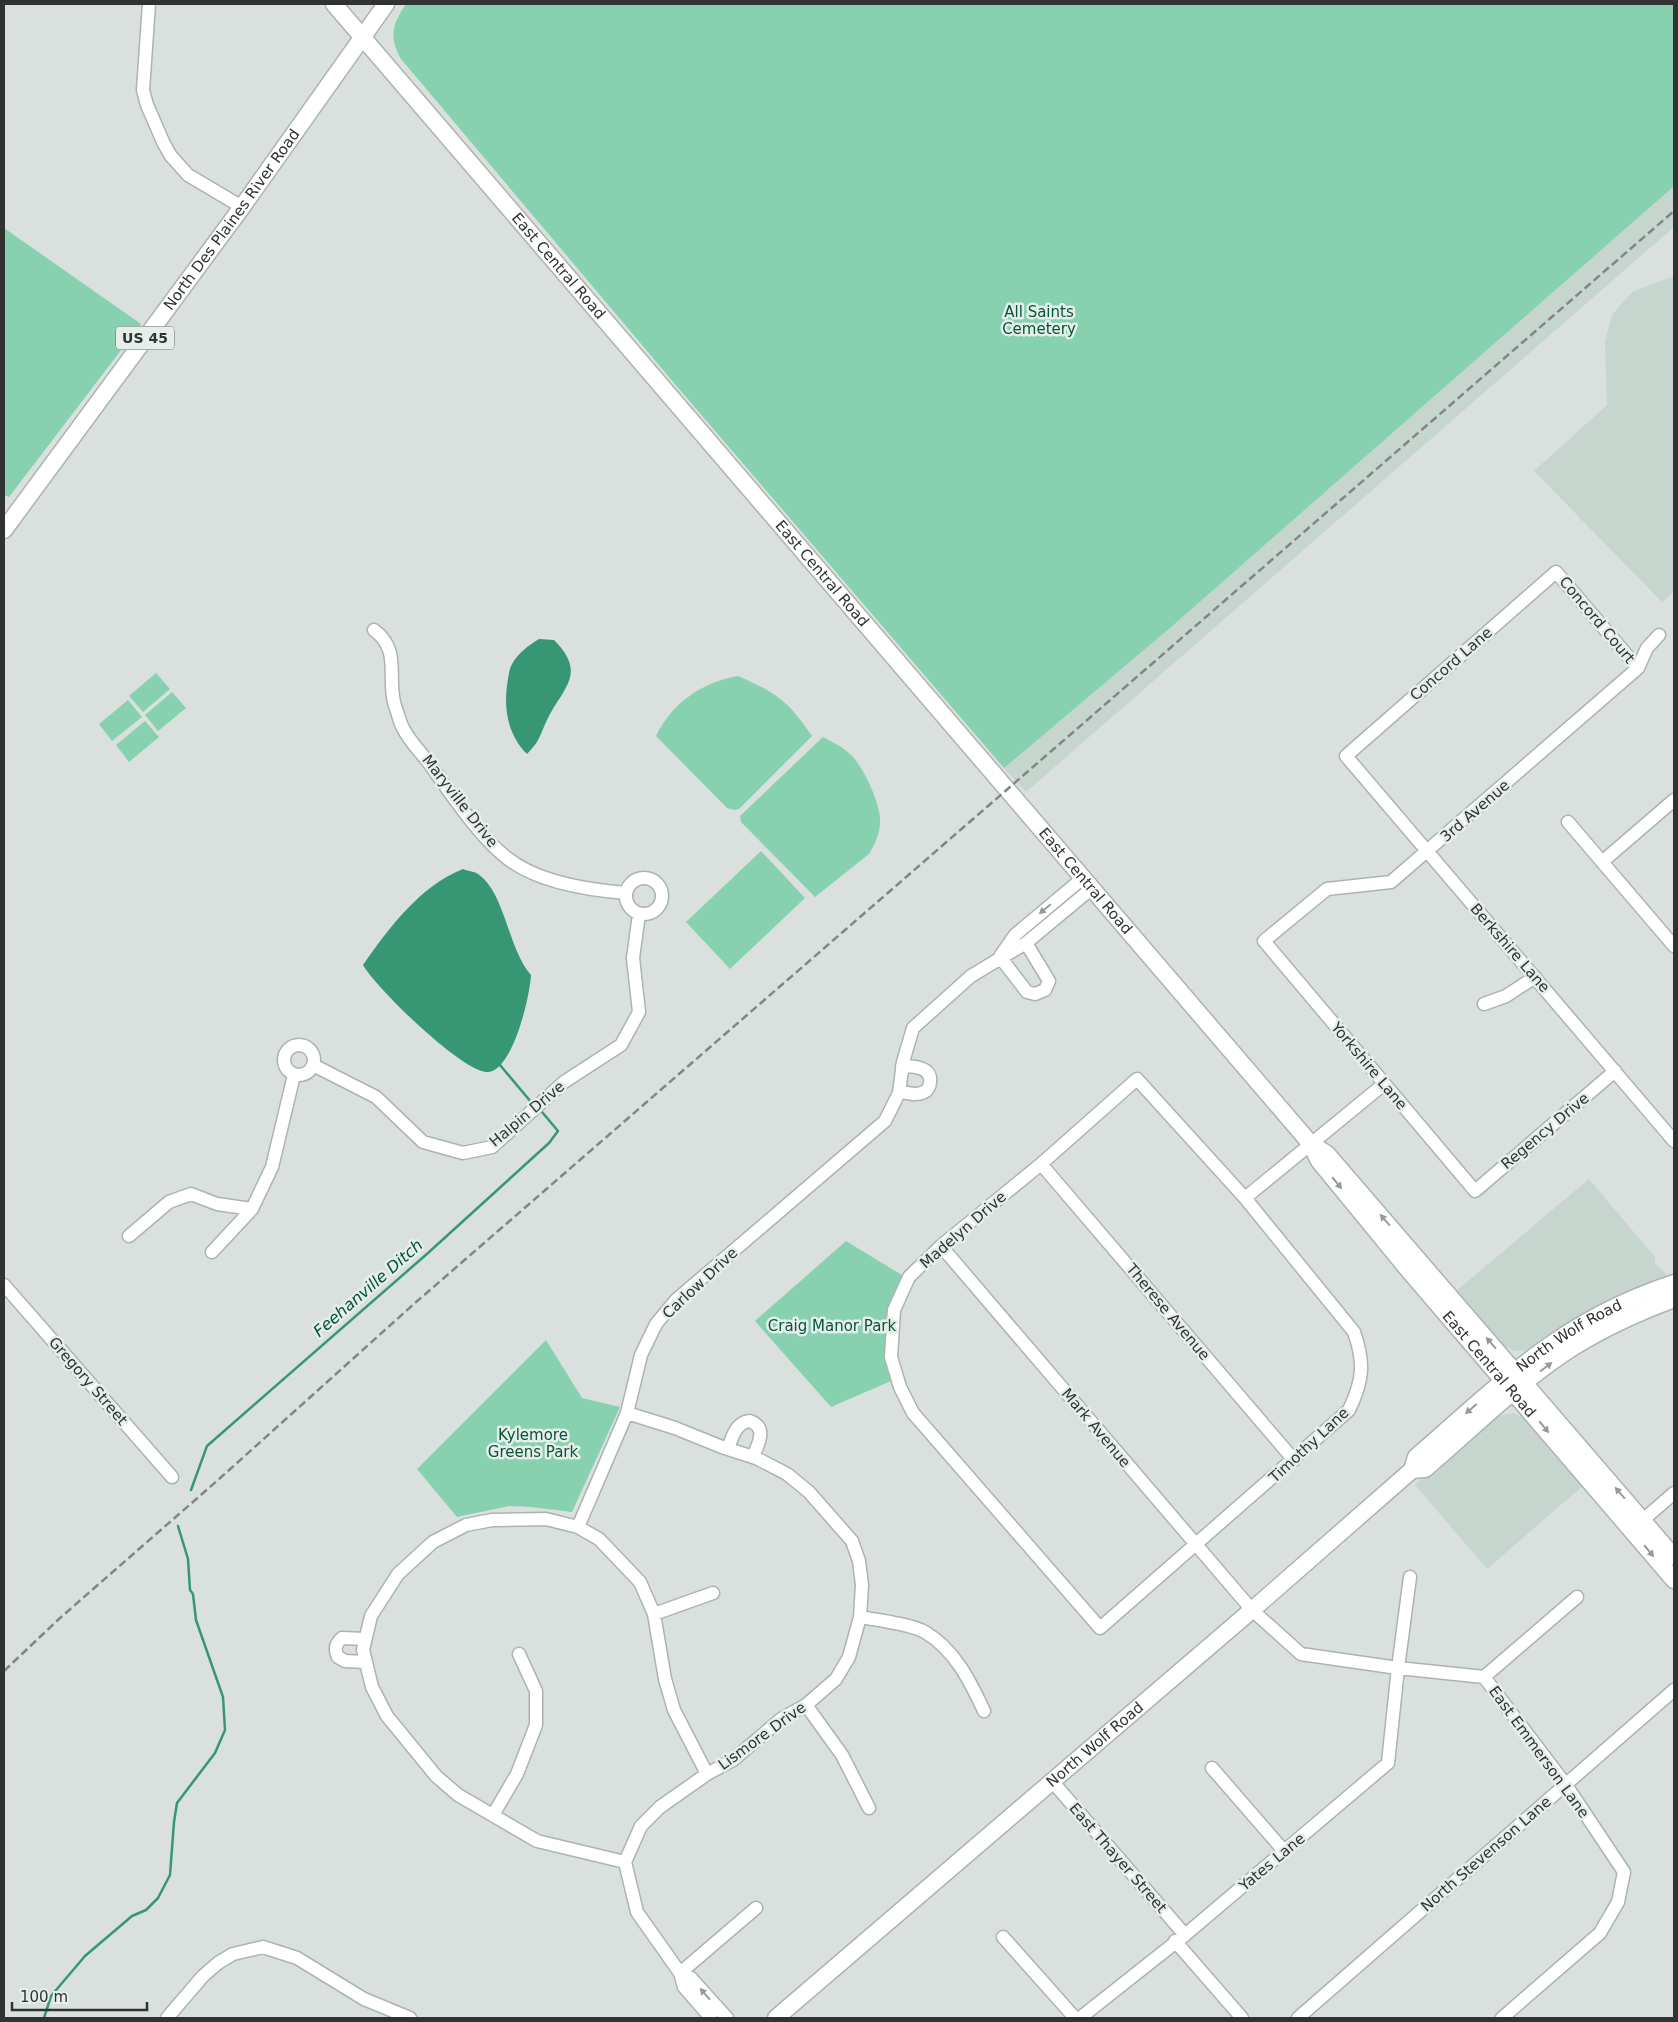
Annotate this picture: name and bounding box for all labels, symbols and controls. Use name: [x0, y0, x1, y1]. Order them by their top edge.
street label: North Des Plaines River Road: [160, 126, 303, 314]
street label: East Central Road: [508, 209, 609, 323]
park label: All Saints Cemetery: [1002, 303, 1076, 338]
road number: US 45: [116, 326, 174, 349]
street label: East Central Road: [771, 517, 873, 630]
street label: Concord Court: [1555, 573, 1639, 667]
street label: Concord Lane: [1406, 623, 1496, 705]
street label: Maryville Drive: [418, 751, 502, 851]
street label: 3rd Avenue: [1437, 776, 1513, 846]
street label: East Central Road: [1035, 824, 1136, 938]
street label: Berkshire Lane: [1466, 900, 1554, 996]
one-way arrow: [1039, 904, 1052, 915]
street label: Yorkshire Lane: [1326, 1018, 1411, 1113]
street label: Halpin Drive: [486, 1077, 568, 1151]
street label: Regency Drive: [1497, 1089, 1593, 1173]
one-way arrow: [1331, 1176, 1342, 1189]
street label: Madelyn Drive: [916, 1188, 1010, 1272]
one-way arrow: [1380, 1213, 1391, 1226]
water label: Feehanville Ditch: [309, 1235, 427, 1341]
street label: Carlow Drive: [659, 1244, 741, 1322]
street label: Therese Avenue: [1122, 1259, 1214, 1364]
street label: North Wolf Road: [1513, 1296, 1625, 1376]
street label: East Central Road: [1438, 1307, 1540, 1421]
park label: Craig Manor Park: [768, 1317, 897, 1335]
street label: Gregory Street: [45, 1333, 131, 1429]
one-way arrow: [1486, 1337, 1497, 1350]
one-way arrow: [1539, 1362, 1552, 1372]
street label: Mark Avenue: [1058, 1385, 1134, 1471]
street label: Timothy Lane: [1265, 1404, 1352, 1487]
one-way arrow: [1465, 1404, 1478, 1415]
one-way arrow: [1538, 1421, 1549, 1433]
park label: Kylemore Greens Park: [488, 1426, 579, 1461]
one-way arrow: [1615, 1487, 1626, 1499]
one-way arrow: [1644, 1544, 1655, 1557]
street label: East Emmerson Lane: [1485, 1682, 1593, 1822]
street label: Lismore Drive: [715, 1698, 809, 1774]
street label: North Wolf Road: [1043, 1698, 1147, 1791]
street label: North Stevenson Lane: [1417, 1793, 1555, 1915]
street label: East Thayer Street: [1065, 1799, 1171, 1917]
street label: Yates Lane: [1235, 1829, 1309, 1895]
scale bar: [12, 1980, 148, 2012]
one-way arrow: [700, 1987, 711, 2000]
text: 100 m: [20, 1988, 68, 2006]

